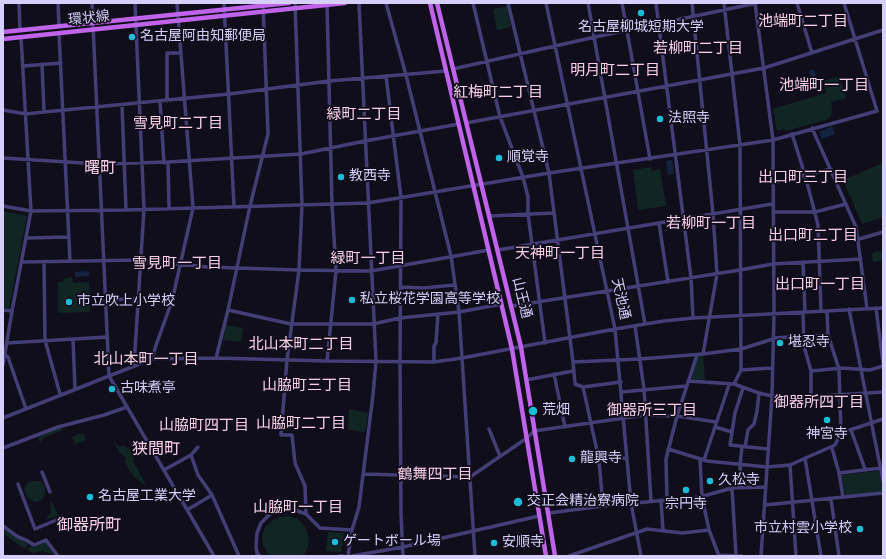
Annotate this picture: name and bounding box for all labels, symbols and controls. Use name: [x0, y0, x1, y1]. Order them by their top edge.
street label: 環状線: [67, 8, 111, 30]
marker: 名古屋柳城短期大学: [636, 8, 646, 18]
district label: 池端町二丁目: [758, 13, 848, 31]
place label: 名古屋柳城短期大学: [578, 20, 704, 36]
place label: 名古屋阿由知郵便局: [140, 29, 266, 45]
marker: 名古屋阿由知郵便局: [127, 32, 137, 42]
district label: 若柳町二丁目: [653, 40, 743, 58]
district label: 明月町二丁目: [570, 62, 660, 80]
district label: 池端町一丁目: [779, 77, 869, 95]
district label: 紅梅町二丁目: [453, 84, 543, 102]
district label: 緑町二丁目: [327, 106, 401, 124]
place label: 法照寺: [668, 111, 710, 127]
marker: 法照寺: [655, 114, 665, 124]
district label: 雪見町二丁目: [133, 115, 223, 133]
place label: 順覚寺: [507, 150, 549, 166]
marker: 順覚寺: [494, 153, 504, 163]
district label: 曙町: [84, 159, 116, 179]
place label: 教西寺: [349, 169, 391, 185]
district label: 出口町三丁目: [758, 169, 848, 187]
marker: 教西寺: [336, 172, 346, 182]
district label: 若柳町一丁目: [666, 215, 756, 233]
district label: 出口町二丁目: [768, 227, 858, 245]
district label: 天神町一丁目: [515, 245, 605, 263]
district label: 緑町一丁目: [331, 250, 405, 268]
district label: 雪見町一丁目: [132, 255, 222, 273]
street label: 山王通: [508, 276, 534, 320]
district label: 出口町一丁目: [775, 276, 865, 294]
street label: 天池通: [607, 277, 633, 321]
place label: 私立桜花学園高等学校: [360, 292, 500, 308]
place label: 市立吹上小学校: [77, 294, 175, 310]
marker: 私立桜花学園高等学校: [347, 295, 357, 305]
marker: 市立吹上小学校: [64, 297, 74, 307]
place label: 堪忍寺: [788, 335, 830, 351]
district label: 北山本町二丁目: [249, 336, 353, 354]
marker: 堪忍寺: [775, 338, 785, 348]
district label: 北山本町一丁目: [94, 351, 198, 369]
district label: 山脇町三丁目: [262, 377, 352, 395]
place label: 古味煮亭: [120, 381, 176, 397]
marker: 古味煮亭: [107, 384, 117, 394]
district label: 御器所四丁目: [774, 394, 864, 412]
district label: 御器所三丁目: [607, 402, 697, 420]
place label: 荒畑: [542, 403, 570, 419]
marker: 荒畑: [527, 405, 539, 417]
district label: 山脇町二丁目: [256, 415, 346, 433]
marker: 神宮寺: [822, 415, 832, 425]
district label: 山脇町四丁目: [159, 417, 249, 435]
place label: 神宮寺: [806, 427, 848, 443]
district label: 狭間町: [132, 440, 180, 460]
place label: 龍興寺: [580, 451, 622, 467]
marker: 龍興寺: [567, 454, 577, 464]
district label: 鶴舞四丁目: [398, 466, 472, 484]
place label: 久松寺: [718, 473, 760, 489]
marker: 久松寺: [705, 476, 715, 486]
marker: 宗円寺: [681, 485, 691, 495]
place label: 名古屋工業大学: [98, 489, 196, 505]
marker: 名古屋工業大学: [85, 492, 95, 502]
place label: 交正会精治寮病院: [527, 494, 639, 510]
marker: 交正会精治寮病院: [512, 496, 524, 508]
place label: 宗円寺: [665, 497, 707, 513]
district label: 山脇町一丁目: [253, 499, 343, 517]
district label: 御器所町: [57, 516, 121, 536]
place label: 市立村雲小学校: [754, 521, 852, 537]
marker: 市立村雲小学校: [855, 524, 865, 534]
place label: ゲートボール場: [343, 534, 441, 550]
place label: 安順寺: [502, 535, 544, 551]
marker: ゲートボール場: [330, 537, 340, 547]
marker: 安順寺: [489, 538, 499, 548]

